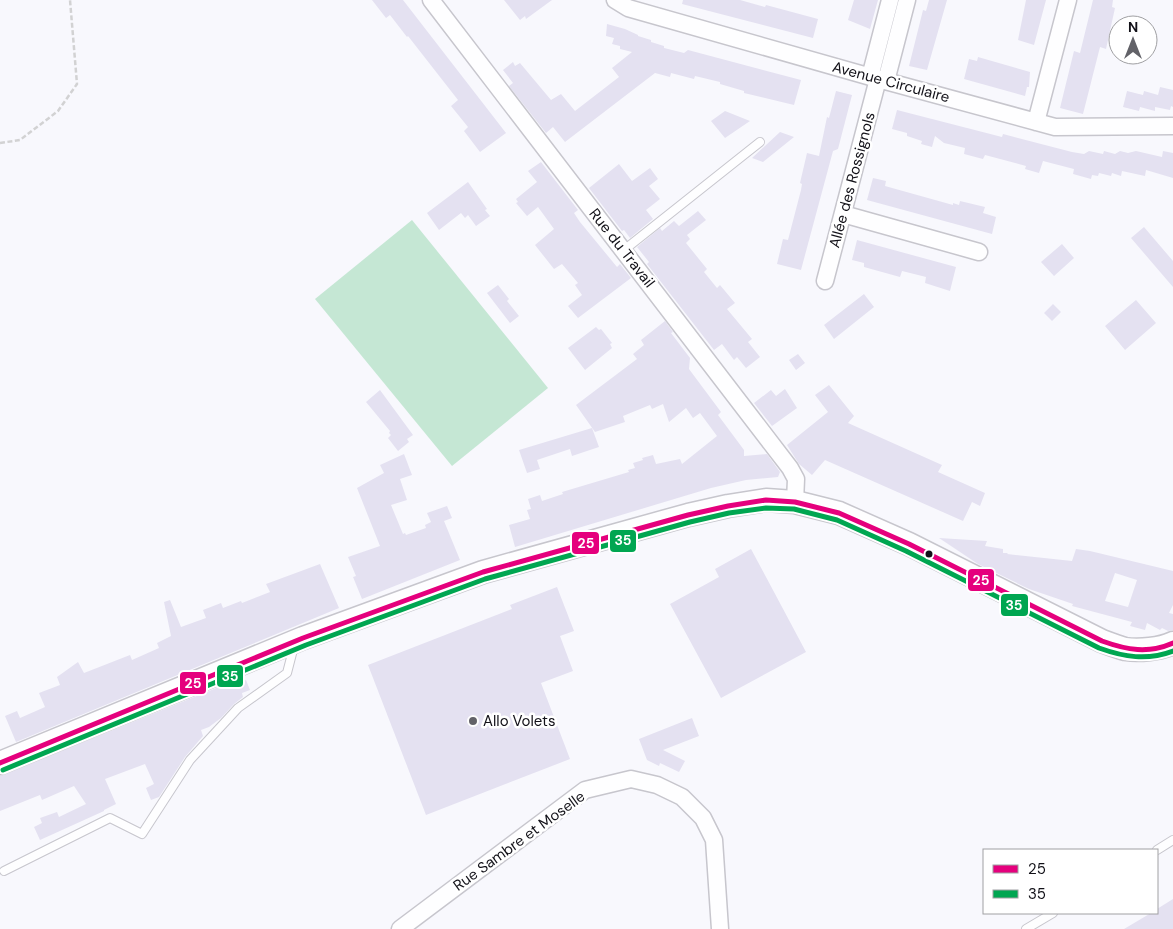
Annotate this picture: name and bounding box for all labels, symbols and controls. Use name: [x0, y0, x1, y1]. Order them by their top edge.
north arrow: [1108, 15, 1158, 65]
text: N: [1128, 18, 1138, 36]
street label: Avenue Circulaire: [830, 57, 952, 107]
street label: Allée des Rossignols: [824, 110, 880, 250]
street label: Rue du Travail: [585, 204, 659, 292]
line badge: 35: [609, 529, 637, 553]
line badge: 25: [571, 531, 600, 555]
text: 35: [614, 531, 632, 549]
text: 25: [578, 534, 594, 552]
unlabelled marker: [924, 549, 934, 559]
line badge: 25: [967, 568, 995, 592]
text: 25: [973, 571, 989, 589]
line badge: 35: [1000, 593, 1029, 617]
text: 35: [1005, 596, 1023, 614]
line badge: 35: [216, 664, 244, 688]
text: 35: [221, 667, 239, 685]
line badge: 25: [179, 671, 207, 695]
text: 25: [185, 674, 201, 692]
place label: Allo Volets: [483, 711, 556, 731]
marker: Allo Volets: [467, 715, 479, 727]
street label: Rue Sambre et Moselle: [449, 786, 589, 896]
legend: [983, 849, 1158, 914]
text: 25: [1028, 859, 1046, 879]
text: 35: [1028, 884, 1046, 904]

